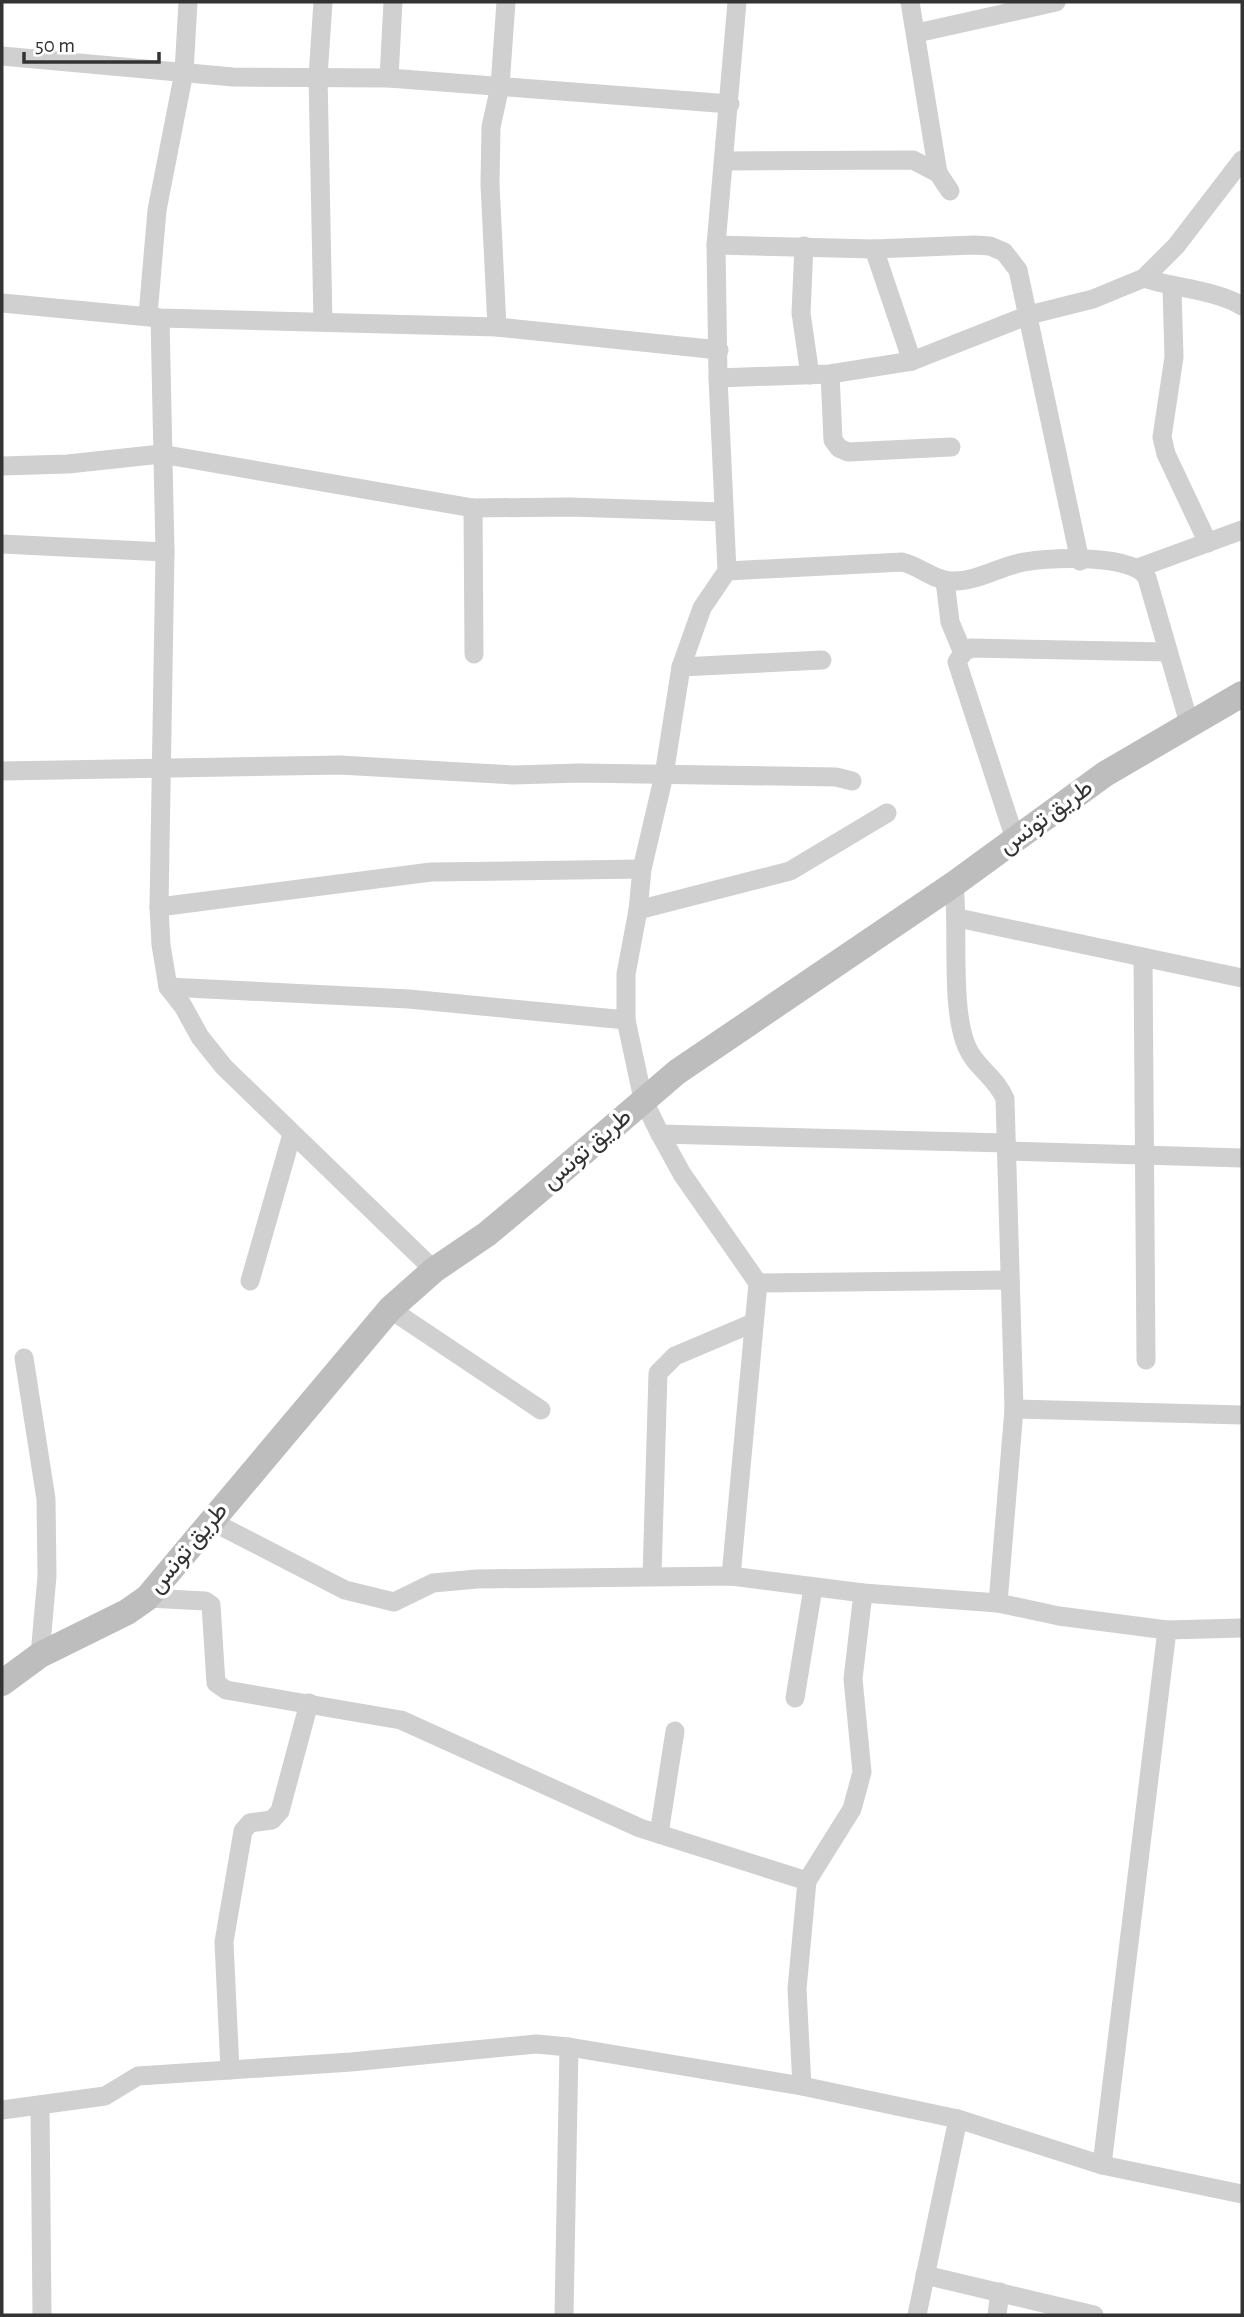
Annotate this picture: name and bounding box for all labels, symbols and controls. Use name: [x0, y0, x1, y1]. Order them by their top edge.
scale bar: [24, 21, 159, 65]
text: 50 m: [35, 35, 75, 56]
street label: طريق تونس: [995, 775, 1098, 860]
street label: طريق تونس: [538, 1104, 637, 1195]
street label: طريق تونس: [144, 1498, 234, 1599]

